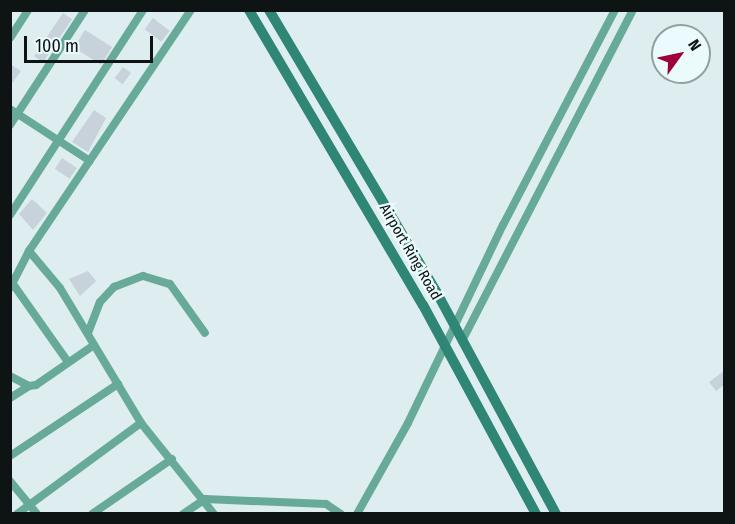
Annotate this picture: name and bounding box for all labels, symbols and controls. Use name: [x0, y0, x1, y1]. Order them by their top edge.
scale bar: [27, 24, 156, 62]
north arrow: [651, 24, 711, 84]
text: 100 m: [35, 35, 79, 57]
text: N: [684, 36, 705, 54]
street label: Airport Ring Road: [375, 201, 445, 303]

